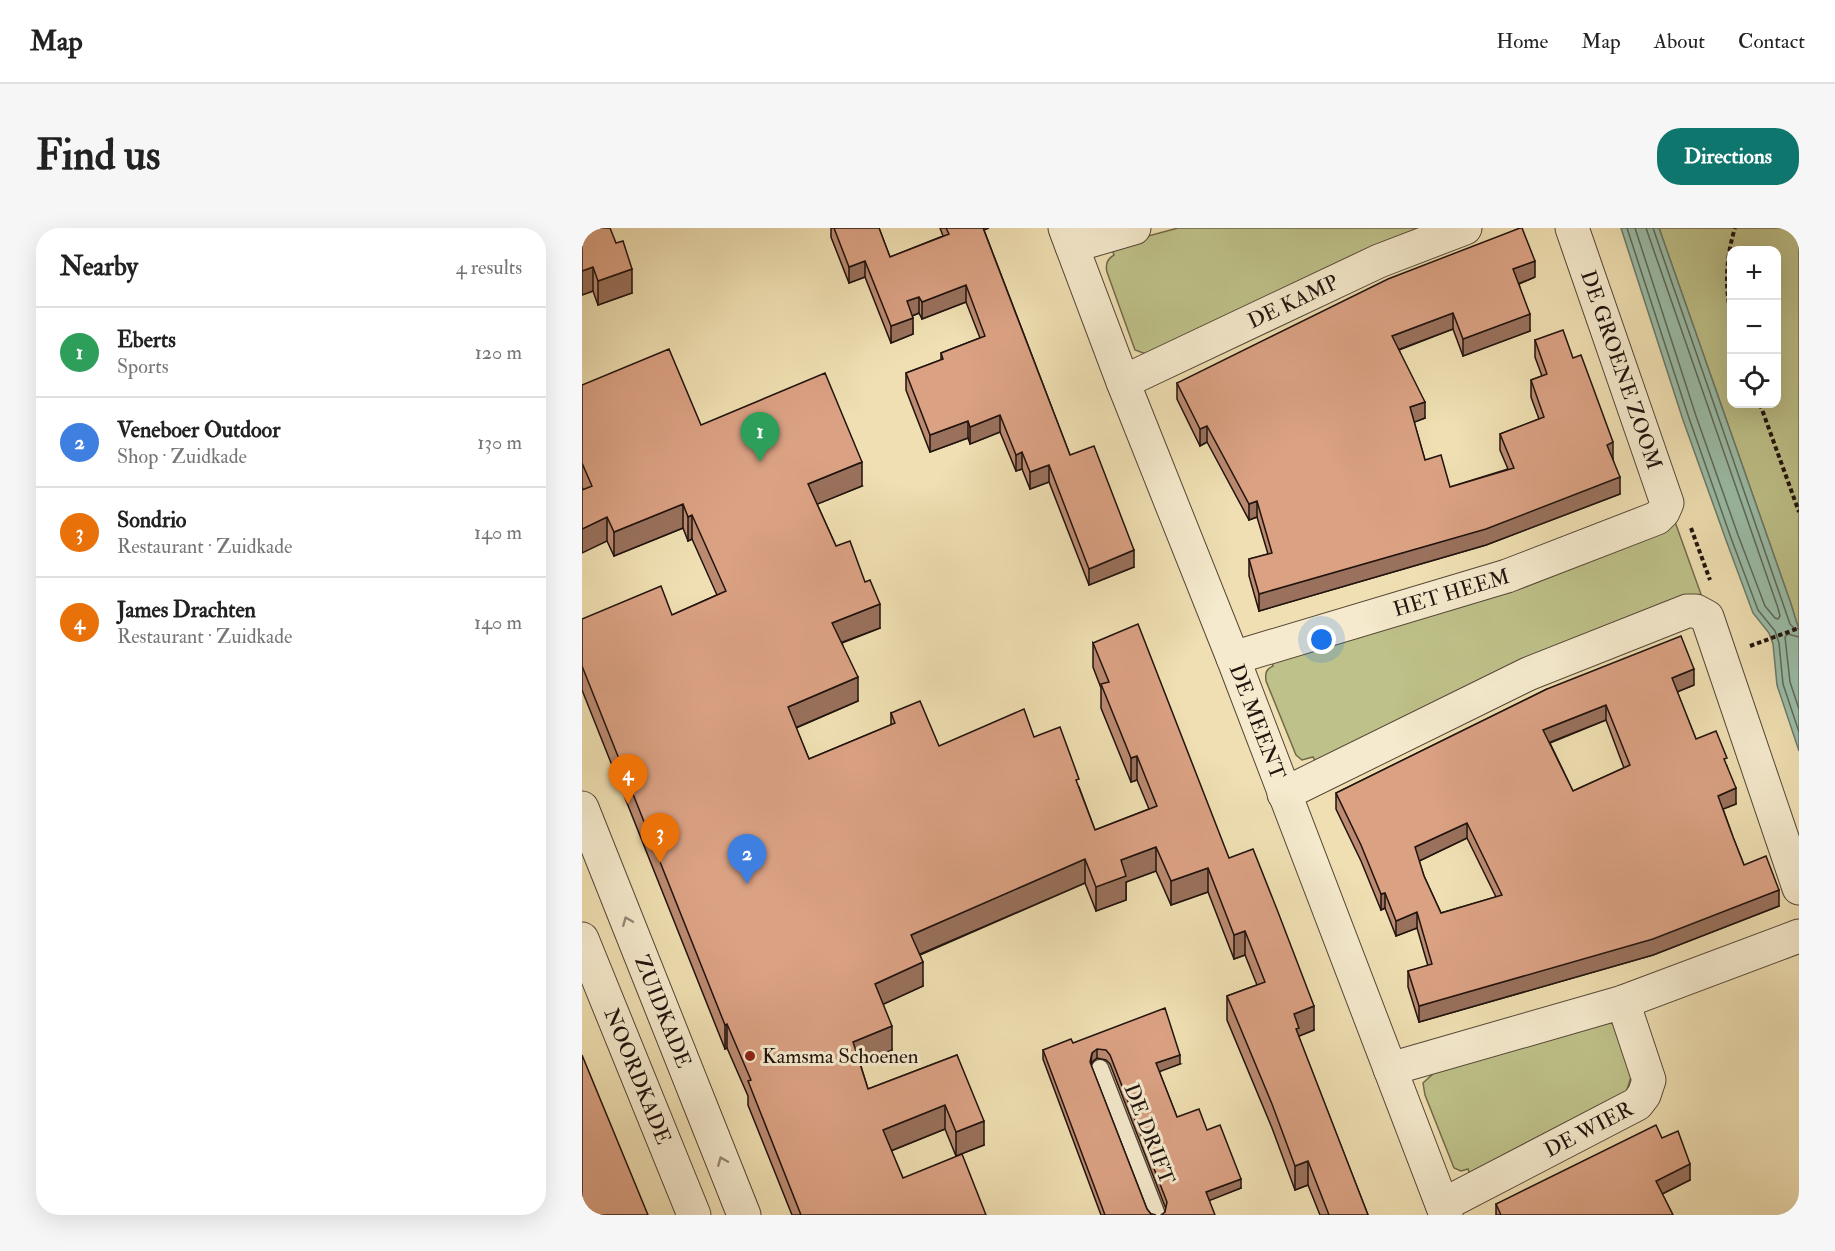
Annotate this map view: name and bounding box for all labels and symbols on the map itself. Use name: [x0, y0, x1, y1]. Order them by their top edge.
street label: DE GROENE ZOOM: [1574, 267, 1668, 473]
street label: DE KAMP: [1243, 269, 1343, 335]
pin: 1: [740, 412, 780, 462]
street label: HET HEEM: [1390, 562, 1513, 623]
your location: [1307, 625, 1336, 654]
street label: DE MEENT: [1223, 660, 1292, 784]
pin: 4: [608, 754, 648, 804]
pin: 3: [640, 814, 680, 863]
pin: 2: [728, 834, 766, 884]
one-way arrow: [622, 916, 634, 927]
street label: ZUIDKADE: [628, 951, 698, 1072]
street label: NOORDKADE: [598, 1004, 677, 1148]
place label: Kamsma Schoenen: [762, 1043, 919, 1070]
marker: Kamsma Schoenen: [743, 1049, 757, 1063]
street label: DE DRIFT: [1117, 1080, 1181, 1189]
street label: DE WIER: [1539, 1095, 1638, 1164]
one-way arrow: [717, 1156, 729, 1167]

